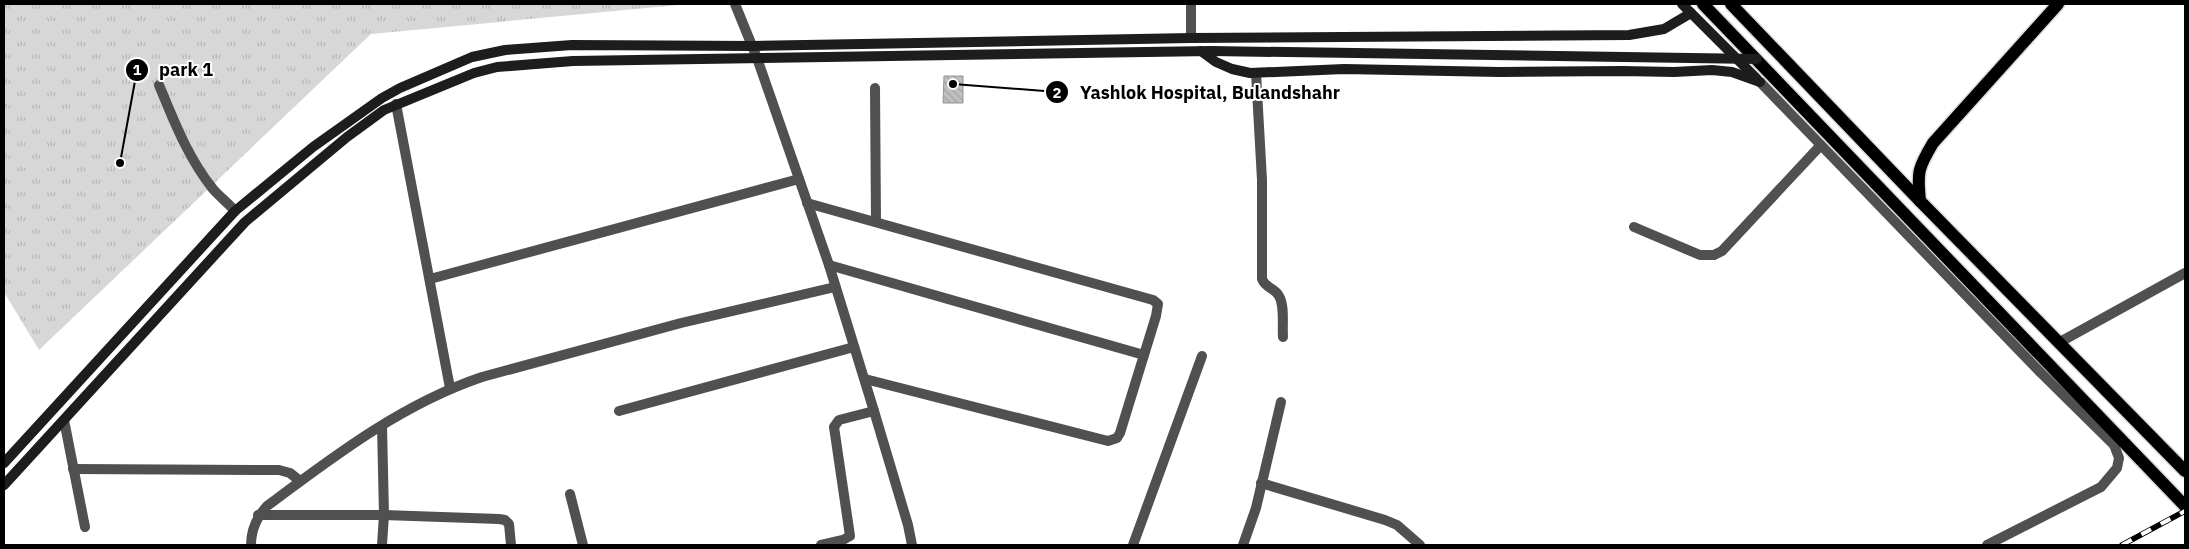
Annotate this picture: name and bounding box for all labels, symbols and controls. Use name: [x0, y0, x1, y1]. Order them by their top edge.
callout: park 1: [124, 54, 223, 87]
text: park 1: [159, 58, 213, 81]
text: 1: [132, 60, 142, 79]
callout: Yashlok Hospital, Bulandshahr: [1045, 76, 1350, 109]
text: Yashlok Hospital, Bulandshahr: [1080, 81, 1340, 104]
text: 2: [1052, 83, 1062, 102]

